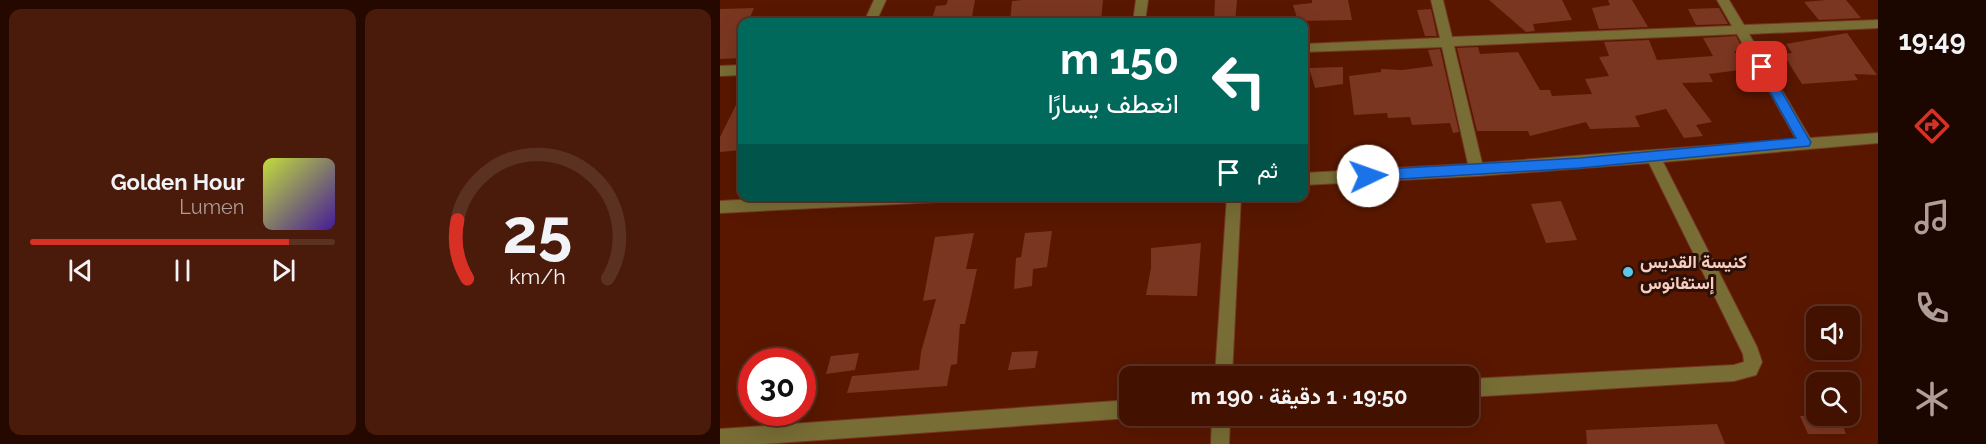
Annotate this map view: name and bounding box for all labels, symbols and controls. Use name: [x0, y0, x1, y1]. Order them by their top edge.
text: 19:49: [1898, 25, 1966, 56]
text: 150 m: [1060, 35, 1179, 84]
pin: [1736, 41, 1787, 92]
icon: left: [1200, 42, 1278, 120]
icon: arrive: [1745, 50, 1778, 83]
text: انعطف يسارًا: [1047, 88, 1179, 119]
icon: directions: [1911, 105, 1953, 147]
position arrow: [1336, 144, 1400, 208]
icon: arrive: [1212, 156, 1245, 189]
text: ثم: [1257, 157, 1278, 183]
text: Golden Hour: [111, 169, 245, 195]
text: 25: [503, 194, 573, 268]
text: Lumen: [179, 195, 245, 219]
icon: music: [1911, 196, 1953, 238]
place label: كنيسة القديس إستفانوس: [1640, 251, 1747, 295]
icon: previous: [64, 254, 97, 287]
icon: pause: [166, 254, 199, 287]
icon: next: [267, 254, 300, 287]
text: km/h: [509, 264, 566, 289]
marker: كنيسة القديس إستفانوس: [1621, 265, 1635, 279]
icon: phone: [1911, 287, 1953, 329]
map controls: [1806, 306, 1860, 426]
button: sound: [1806, 306, 1860, 360]
speed limit sign: 30: [738, 348, 816, 426]
button: search: [1806, 372, 1860, 426]
icon: climate: [1911, 378, 1953, 420]
text: 19:50 · 1 دقيقة · 190 m: [1190, 383, 1408, 409]

